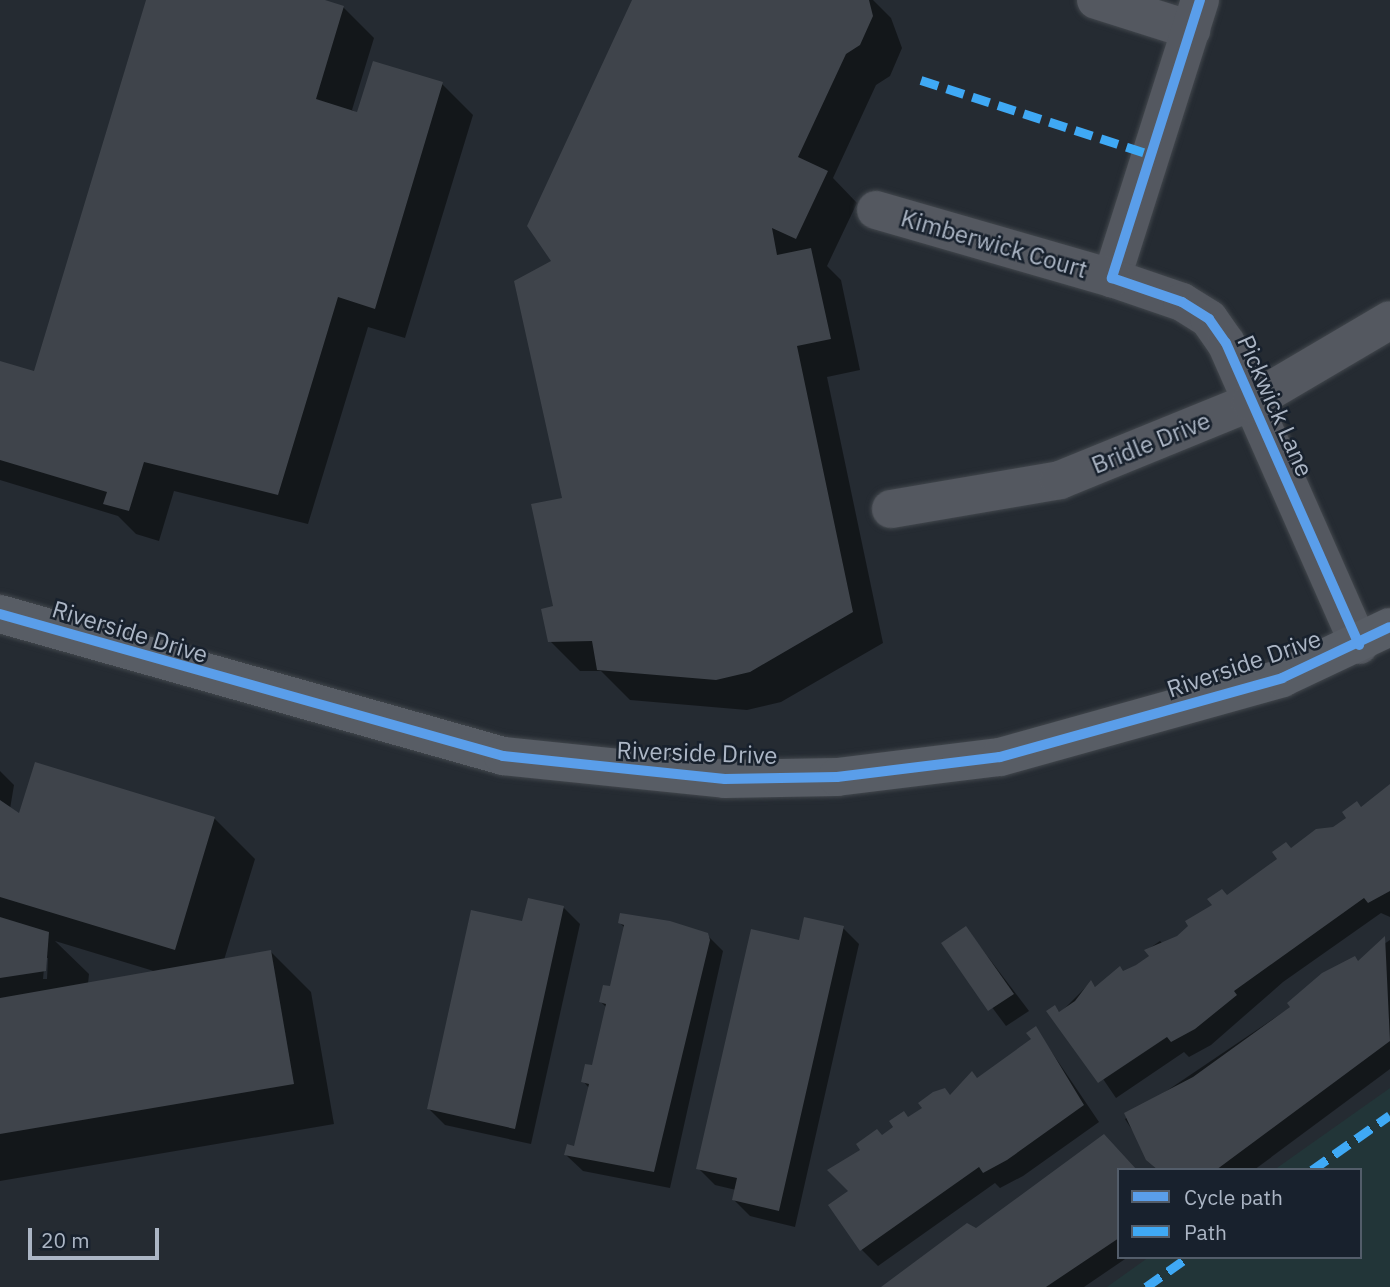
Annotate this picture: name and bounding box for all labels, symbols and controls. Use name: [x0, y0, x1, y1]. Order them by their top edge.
street label: Kimberwick Court: [898, 204, 1090, 284]
street label: Pickwick Lane: [1231, 331, 1319, 481]
street label: Bridle Drive: [1087, 406, 1215, 480]
street label: Riverside Drive: [49, 595, 211, 669]
street label: Riverside Drive: [1163, 624, 1325, 704]
street label: Riverside Drive: [616, 736, 778, 770]
legend: [1117, 1168, 1362, 1259]
text: Cycle path: [1184, 1183, 1283, 1211]
scale bar: [32, 1214, 163, 1258]
text: Path: [1184, 1218, 1227, 1246]
text: 20 m: [41, 1226, 90, 1254]

